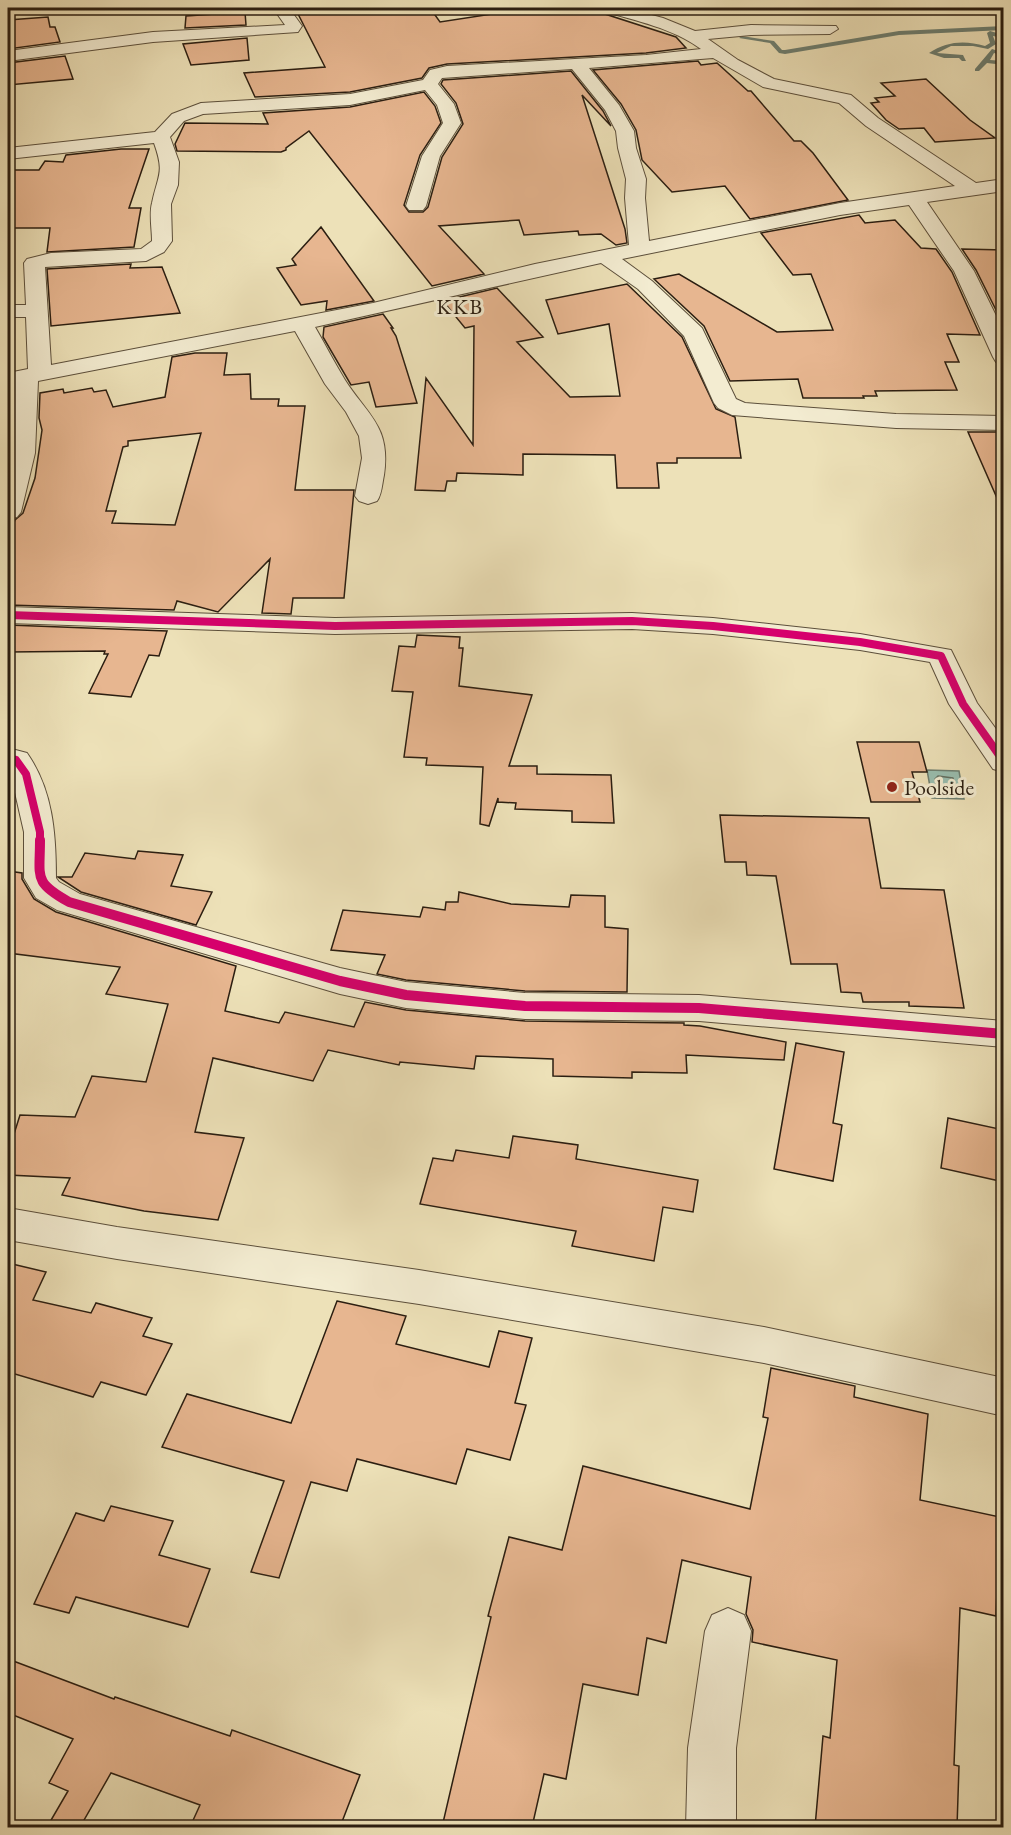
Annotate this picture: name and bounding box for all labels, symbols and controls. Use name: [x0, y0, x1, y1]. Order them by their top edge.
district label: KKB: [436, 292, 484, 321]
place label: Poolside: [904, 773, 974, 802]
marker: Poolside: [885, 780, 899, 794]

